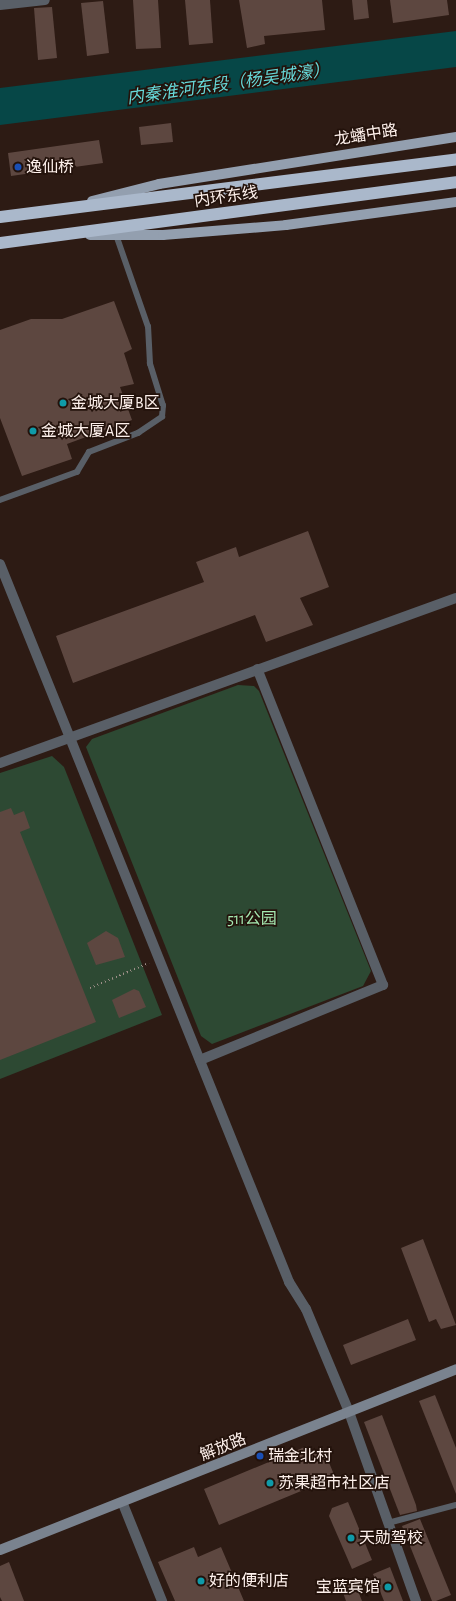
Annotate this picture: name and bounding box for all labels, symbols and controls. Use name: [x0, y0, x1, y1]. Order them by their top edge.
water label: 内秦淮河东段（杨吴城濠）: [126, 60, 330, 108]
street label: 龙蟠中路: [333, 121, 399, 149]
place label: 逸仙桥: [26, 157, 74, 177]
marker: 逸仙桥: [13, 162, 23, 172]
street label: 内环东线: [193, 183, 259, 211]
place label: 金城大厦B区: [71, 393, 160, 413]
marker: 金城大厦B区: [58, 398, 68, 408]
place label: 金城大厦A区: [41, 421, 130, 441]
marker: 金城大厦A区: [28, 426, 38, 436]
park label: 511公园: [227, 909, 277, 929]
street label: 解放路: [197, 1429, 249, 1465]
place label: 瑞金北村: [268, 1446, 332, 1466]
marker: 瑞金北村: [255, 1451, 265, 1461]
place label: 苏果超市社区店: [278, 1473, 390, 1493]
marker: 苏果超市社区店: [265, 1478, 275, 1488]
place label: 天勋驾校: [359, 1528, 423, 1548]
marker: 天勋驾校: [346, 1533, 356, 1543]
place label: 好的便利店: [209, 1571, 289, 1591]
marker: 好的便利店: [196, 1576, 206, 1586]
place label: 宝蓝宾馆: [316, 1577, 380, 1597]
marker: 宝蓝宾馆: [383, 1582, 393, 1592]

